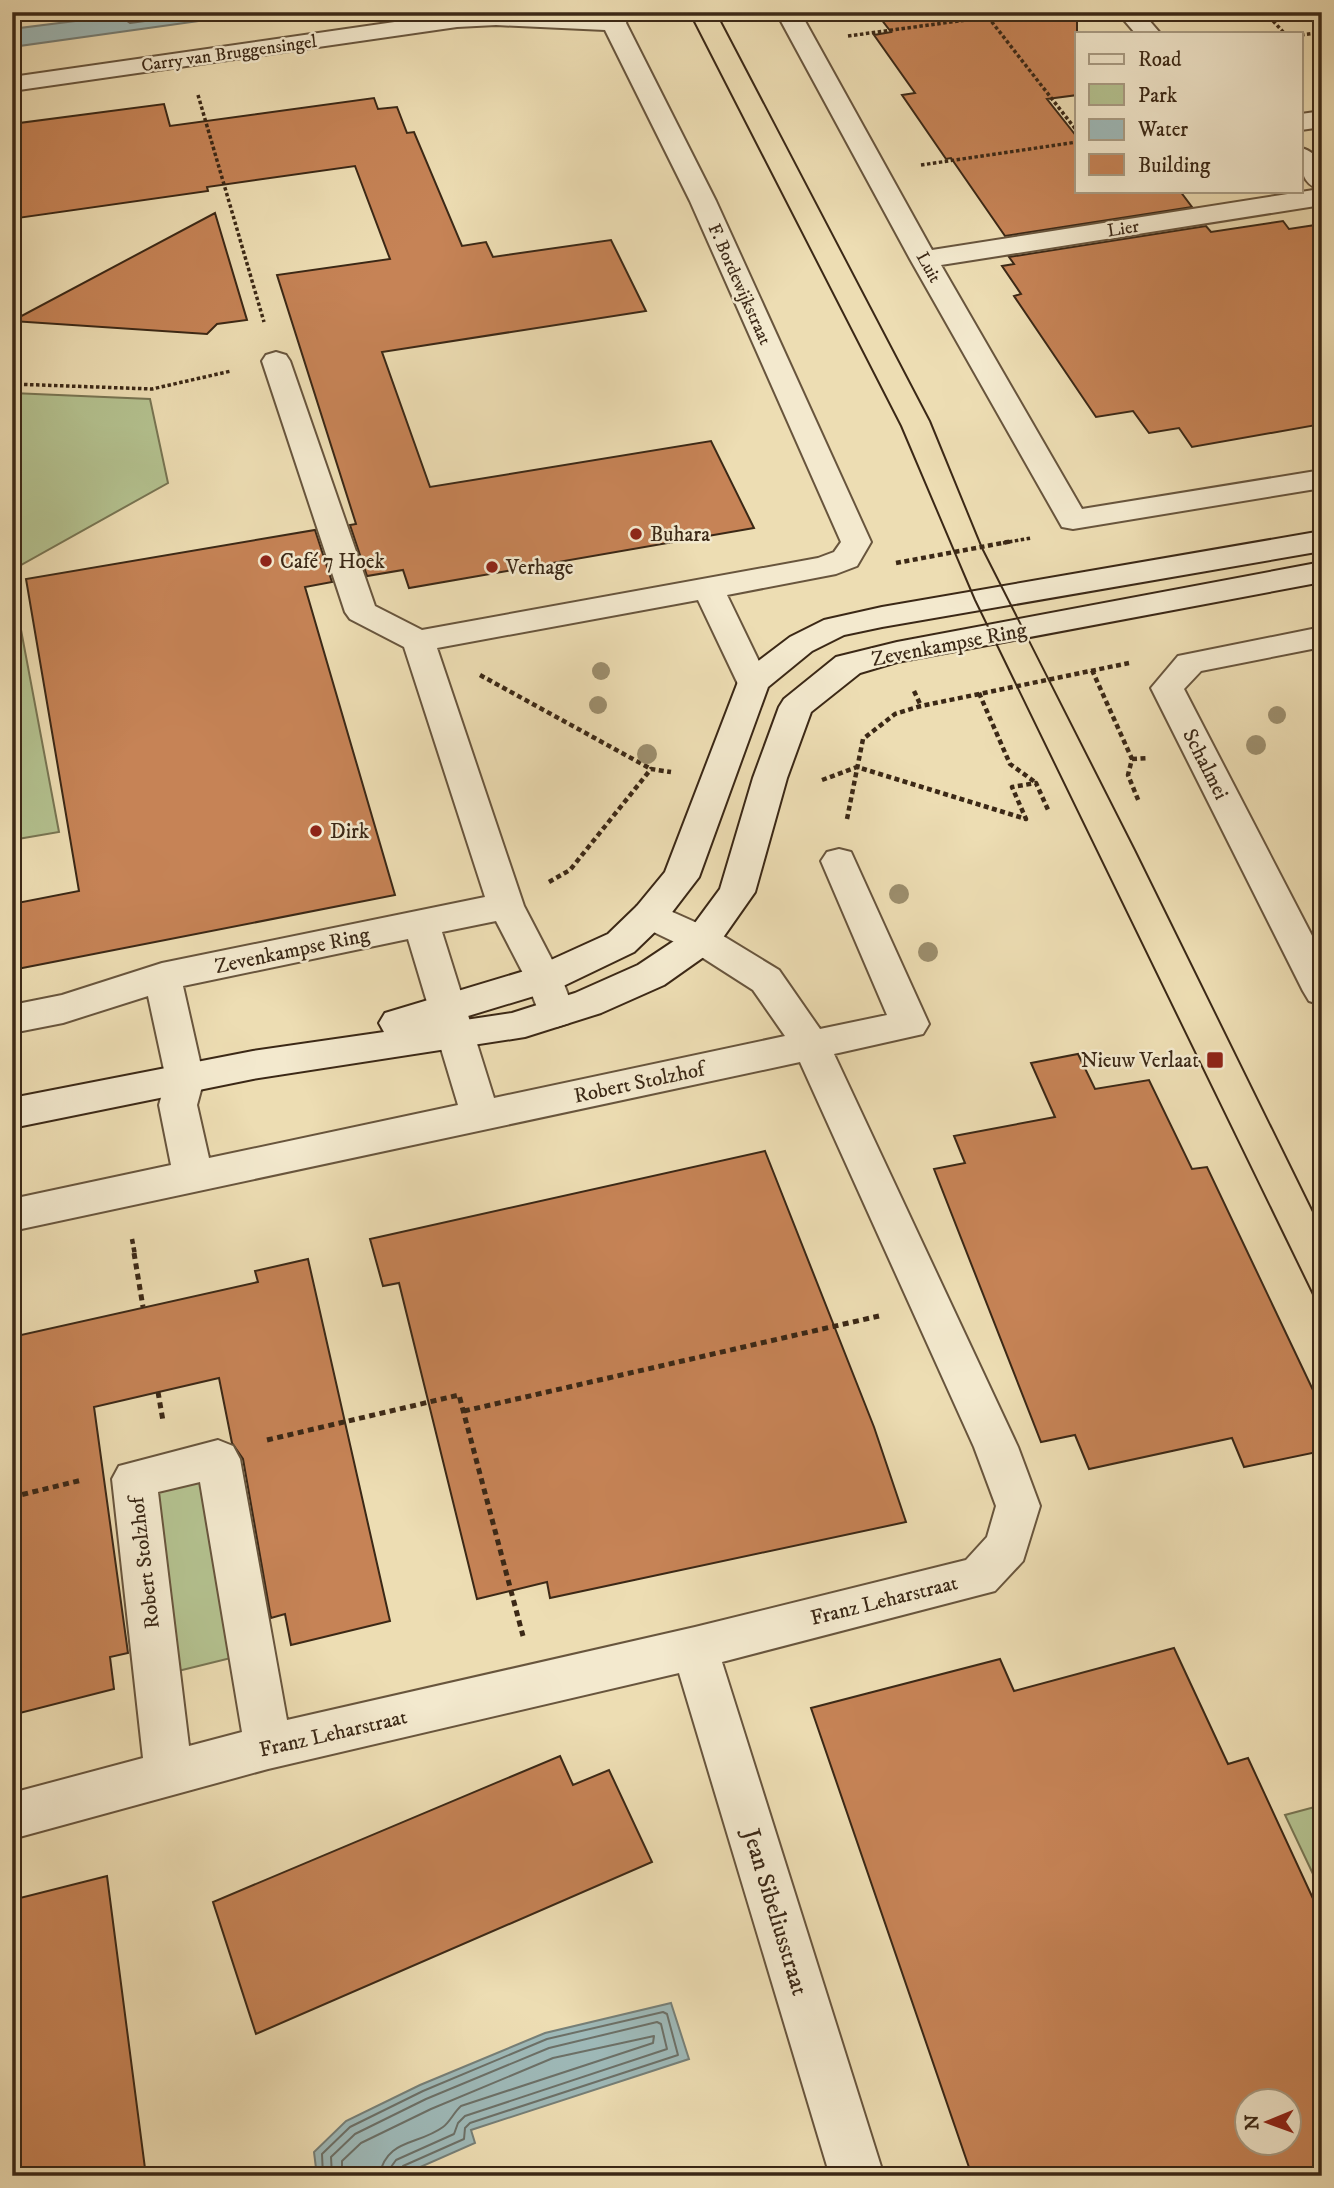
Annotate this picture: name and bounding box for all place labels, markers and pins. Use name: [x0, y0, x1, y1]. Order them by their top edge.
place label: Buhara: [650, 522, 710, 548]
marker: Buhara: [628, 526, 644, 542]
place label: Café 7 Hoek: [280, 549, 385, 575]
marker: Café 7 Hoek: [258, 553, 274, 569]
place label: Verhage: [505, 555, 574, 581]
marker: Verhage: [484, 559, 500, 575]
place label: Dirk: [330, 819, 370, 845]
marker: Dirk: [308, 823, 324, 839]
place label: Nieuw Verlaat: [1081, 1048, 1199, 1074]
marker: Nieuw Verlaat: [1205, 1050, 1225, 1070]

